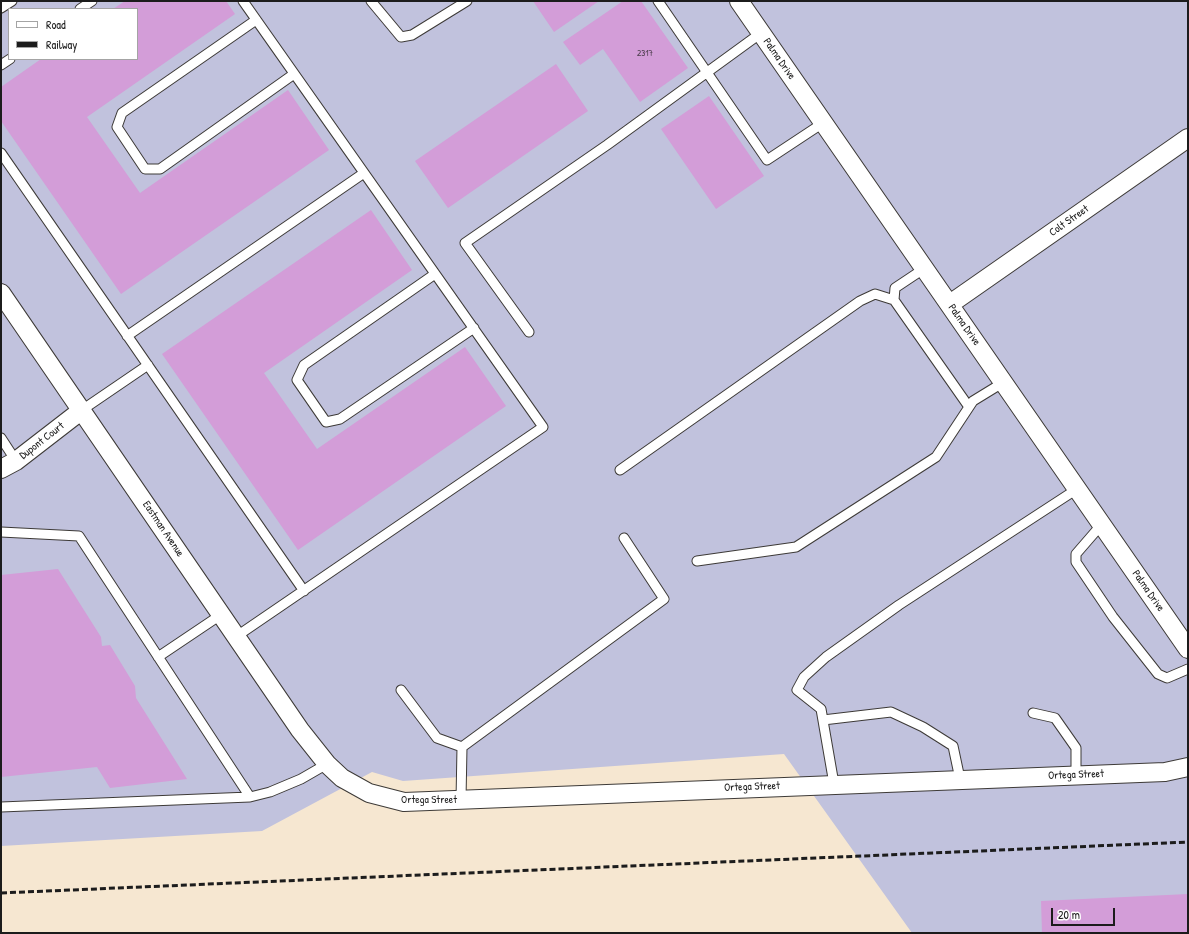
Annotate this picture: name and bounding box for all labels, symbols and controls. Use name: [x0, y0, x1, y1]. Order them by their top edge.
legend: [8, 8, 138, 60]
text: Road: [46, 16, 66, 33]
text: Railway: [46, 36, 77, 53]
street label: Palma Drive: [760, 36, 798, 82]
house number: 2317: [637, 49, 653, 59]
street label: Colt Street: [1047, 203, 1091, 239]
street label: Palma Drive: [945, 302, 983, 348]
street label: Dupont Court: [17, 420, 67, 462]
street label: Eastman Avenue: [140, 499, 186, 559]
street label: Palma Drive: [1129, 568, 1167, 614]
street label: Ortega Street: [1048, 767, 1104, 783]
street label: Ortega Street: [724, 779, 780, 795]
street label: Ortega Street: [401, 793, 457, 807]
scale bar: [1053, 900, 1117, 926]
text: 20 m: [1058, 906, 1080, 923]

